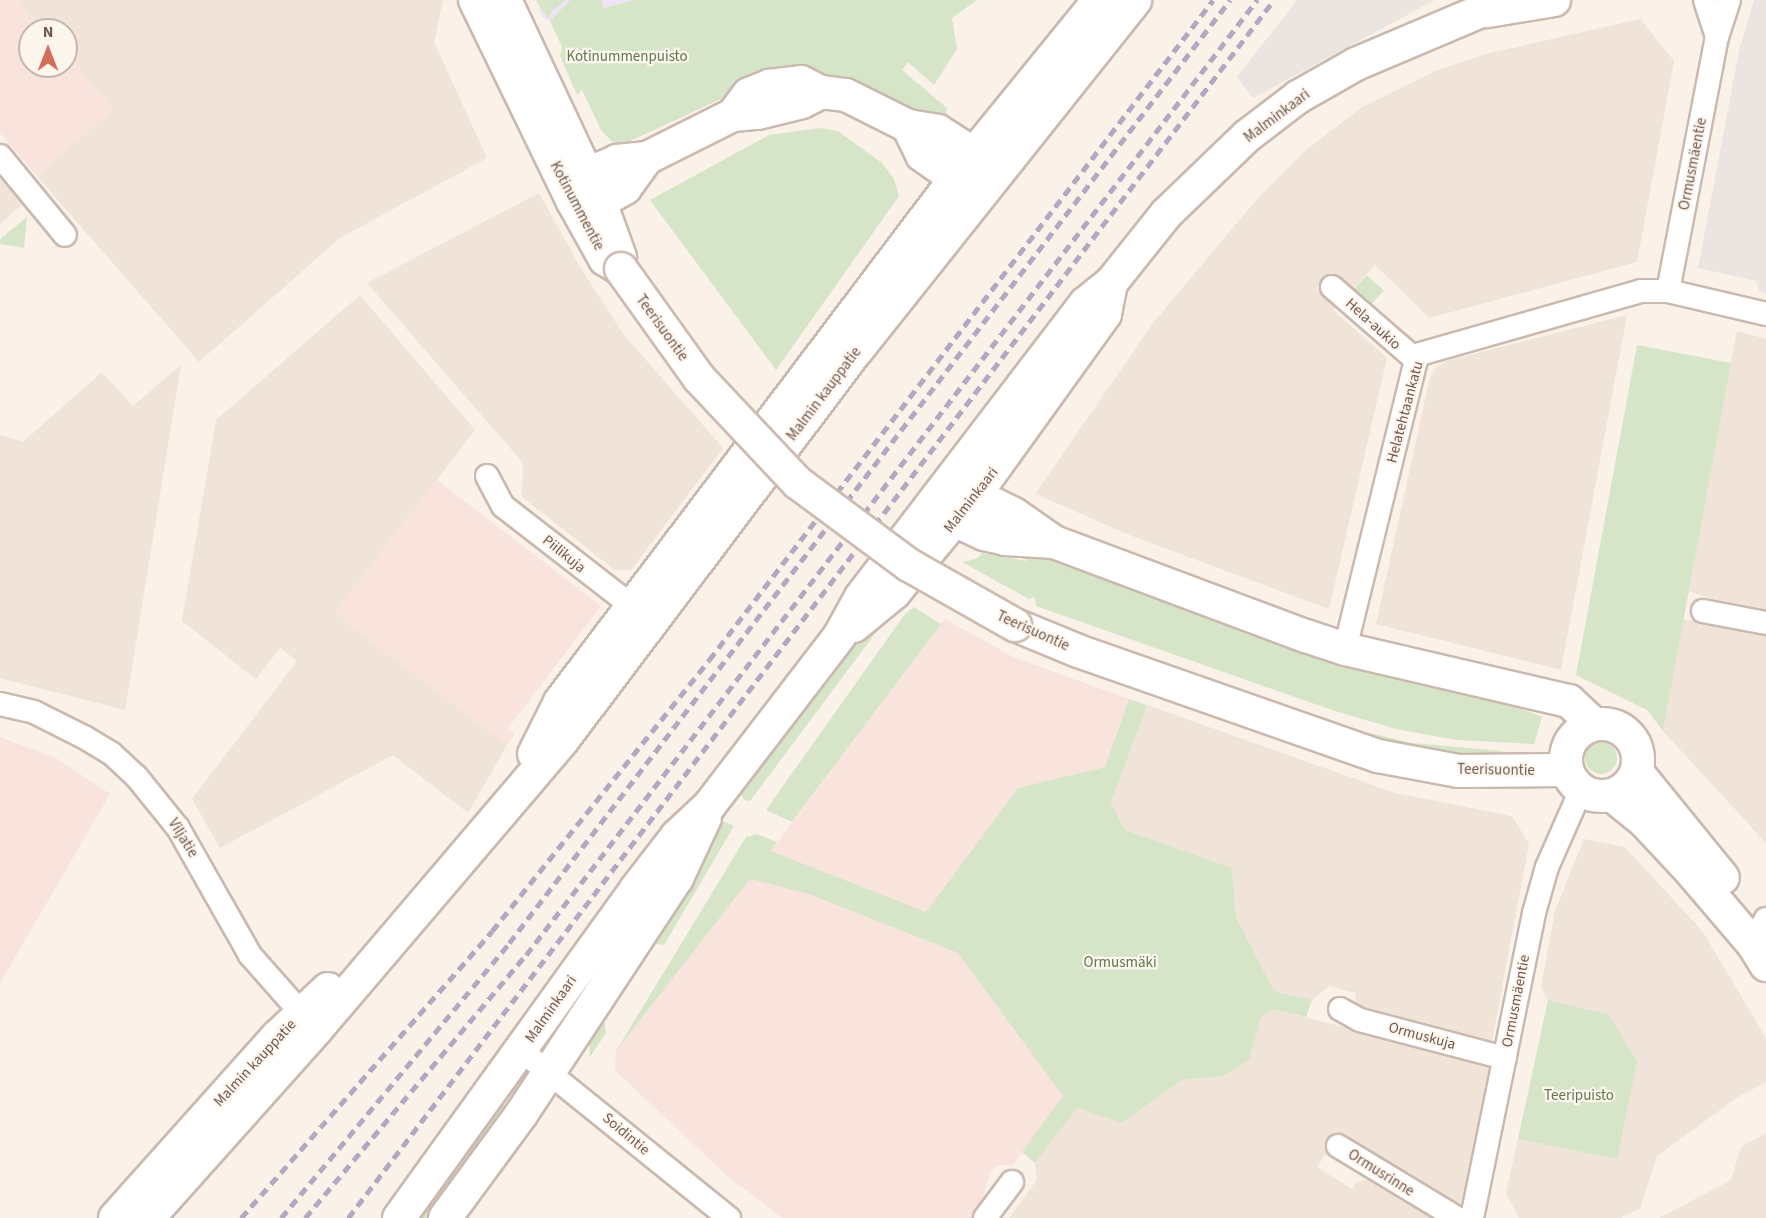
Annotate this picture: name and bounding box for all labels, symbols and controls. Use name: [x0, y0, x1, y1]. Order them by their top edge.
north arrow: [18, 18, 78, 78]
text: N: [43, 21, 53, 43]
park label: Kotinummenpuisto: [566, 48, 688, 66]
street label: Malminkaari: [1240, 85, 1314, 147]
street label: Ormusmäentie: [1675, 116, 1711, 212]
street label: Kotinummentie: [546, 158, 608, 254]
street label: Teerisuontie: [632, 291, 692, 365]
street label: Hela-aukio: [1342, 294, 1404, 354]
street label: Malmin kauppatie: [783, 344, 865, 444]
street label: Helatehtaankatu: [1383, 359, 1427, 465]
street label: Malminkaari: [940, 464, 1002, 536]
street label: Piilikuja: [539, 531, 589, 577]
street label: Teerisuontie: [994, 607, 1072, 655]
street label: Teerisuontie: [1457, 760, 1535, 780]
street label: Viljatie: [164, 815, 202, 861]
street label: Ormusmäentie: [1498, 953, 1534, 1049]
park label: Ormusmäki: [1083, 954, 1157, 972]
street label: Malminkaari: [521, 972, 581, 1046]
street label: Malmin kauppatie: [210, 1016, 300, 1110]
street label: Ormuskuja: [1386, 1018, 1458, 1054]
park label: Teeripuisto: [1544, 1087, 1614, 1105]
street label: Soidintie: [599, 1109, 653, 1159]
street label: Ormusrinne: [1345, 1146, 1417, 1200]

